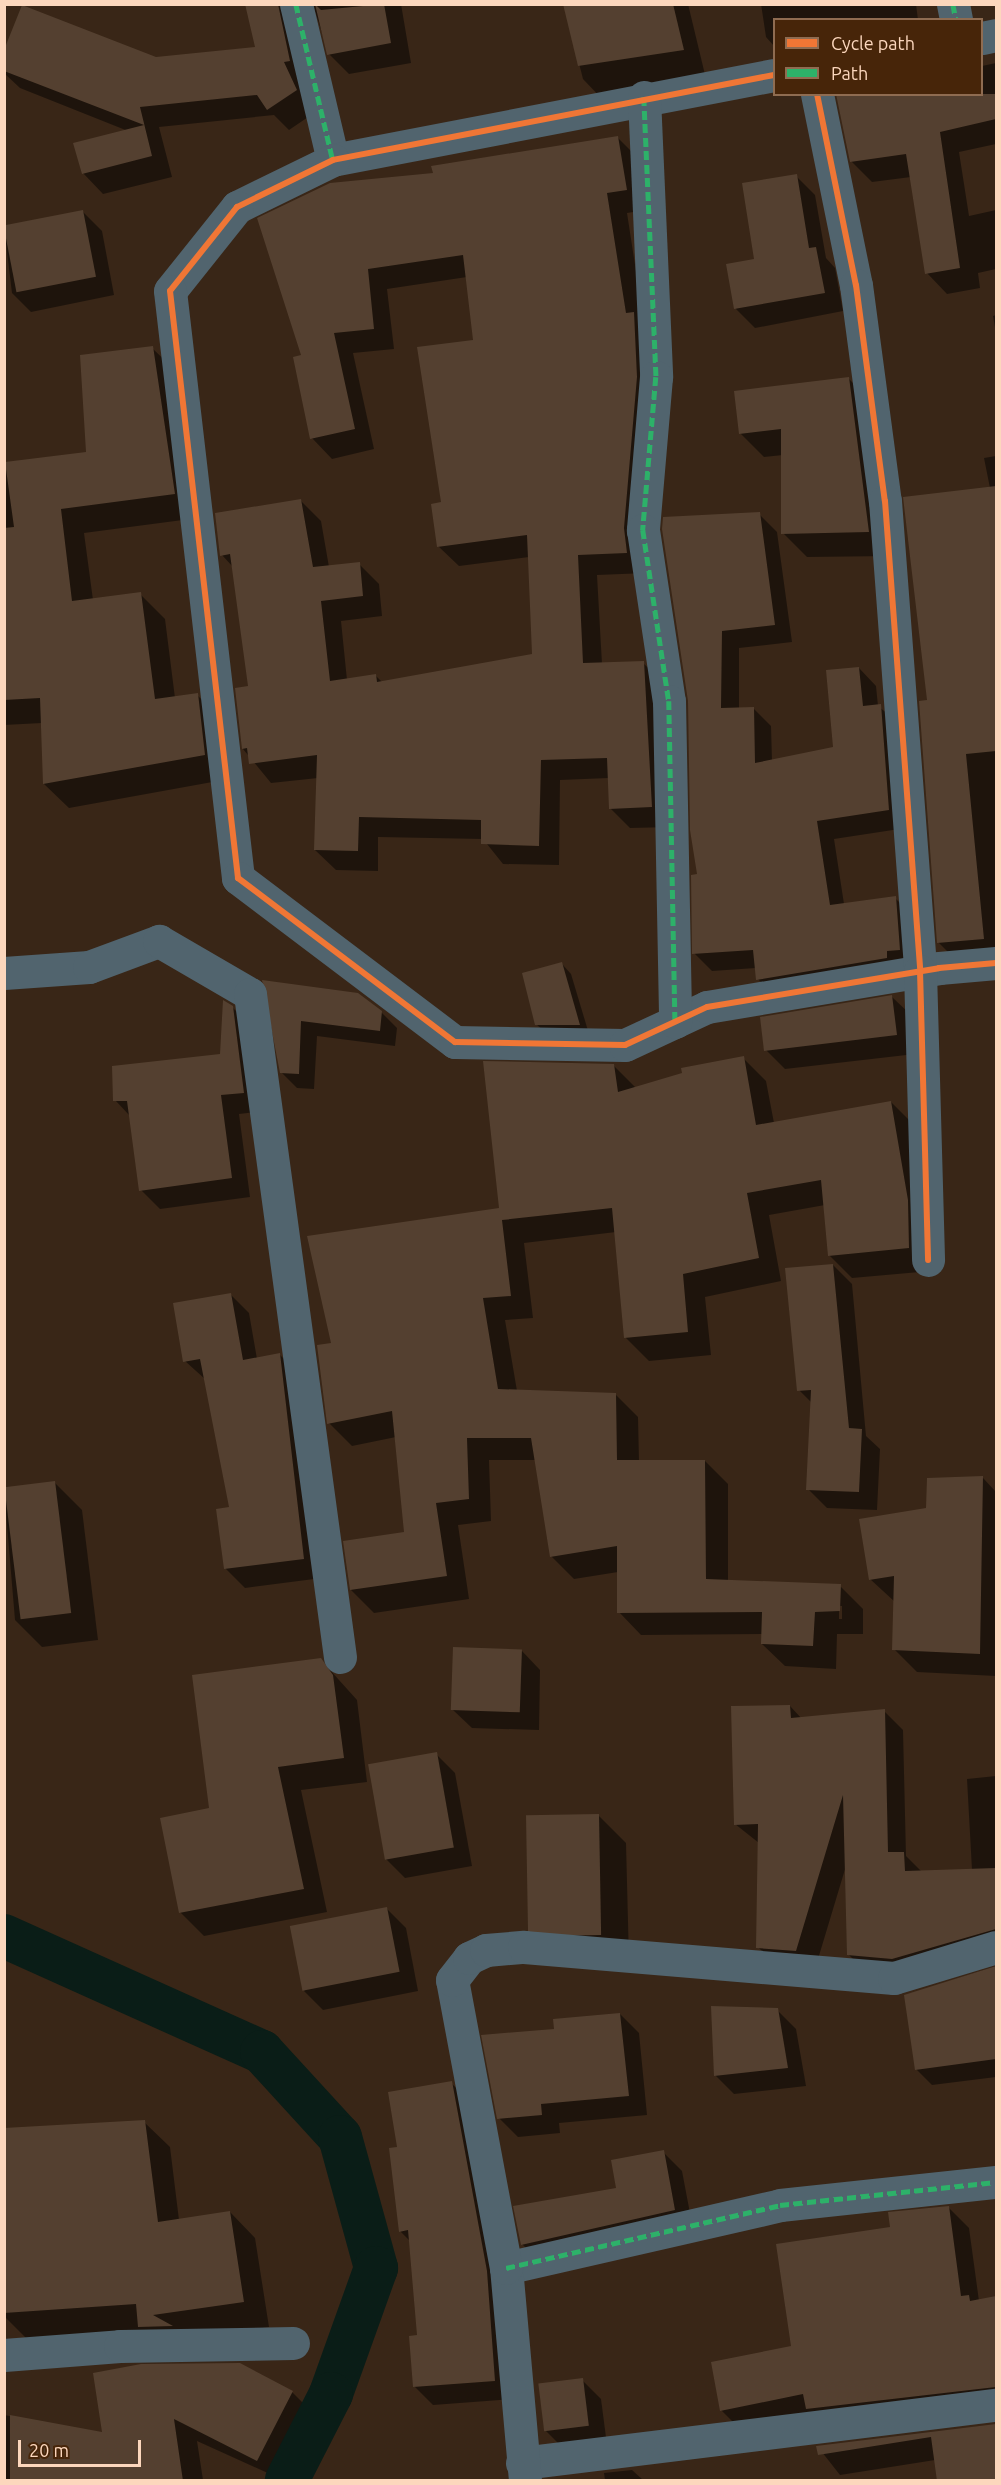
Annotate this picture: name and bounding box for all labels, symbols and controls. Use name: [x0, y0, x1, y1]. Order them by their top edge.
legend: [773, 18, 983, 96]
text: Cycle path: [831, 33, 915, 53]
text: Path: [831, 63, 868, 83]
scale bar: [21, 2428, 144, 2466]
text: 20 m: [29, 2440, 69, 2460]

